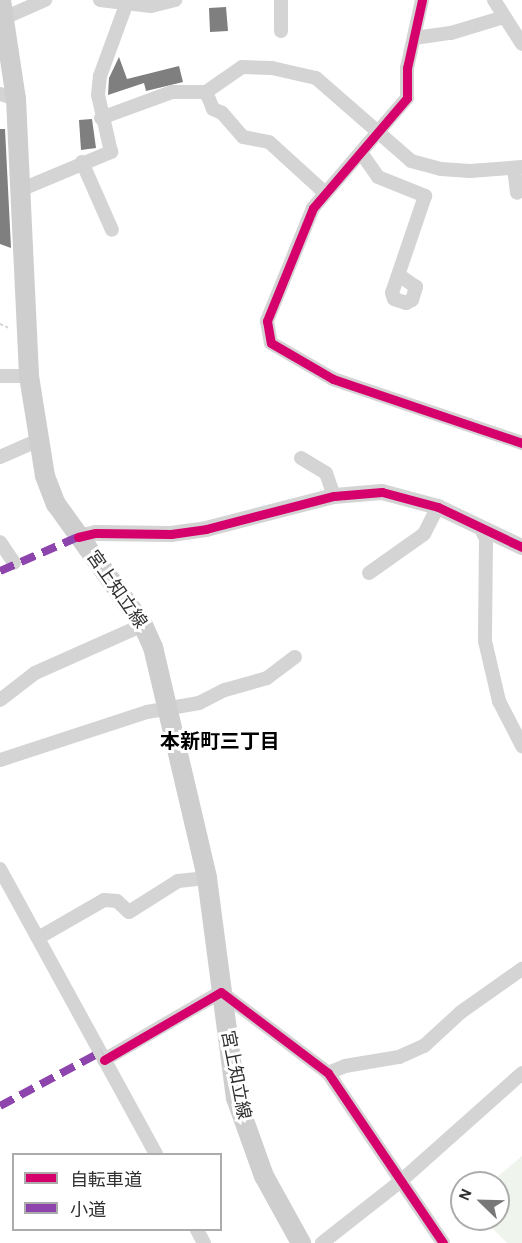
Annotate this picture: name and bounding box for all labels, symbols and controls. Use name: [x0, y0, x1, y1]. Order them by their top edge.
street label: 宮上知立線: [81, 547, 151, 633]
district label: 本新町三丁目: [160, 730, 280, 754]
street label: 宮上知立線: [216, 1029, 254, 1121]
legend: [12, 1153, 222, 1231]
north arrow: [450, 1171, 510, 1231]
text: 自転車道: [70, 1172, 142, 1190]
text: N: [456, 1187, 475, 1203]
text: 小道: [70, 1202, 106, 1220]

